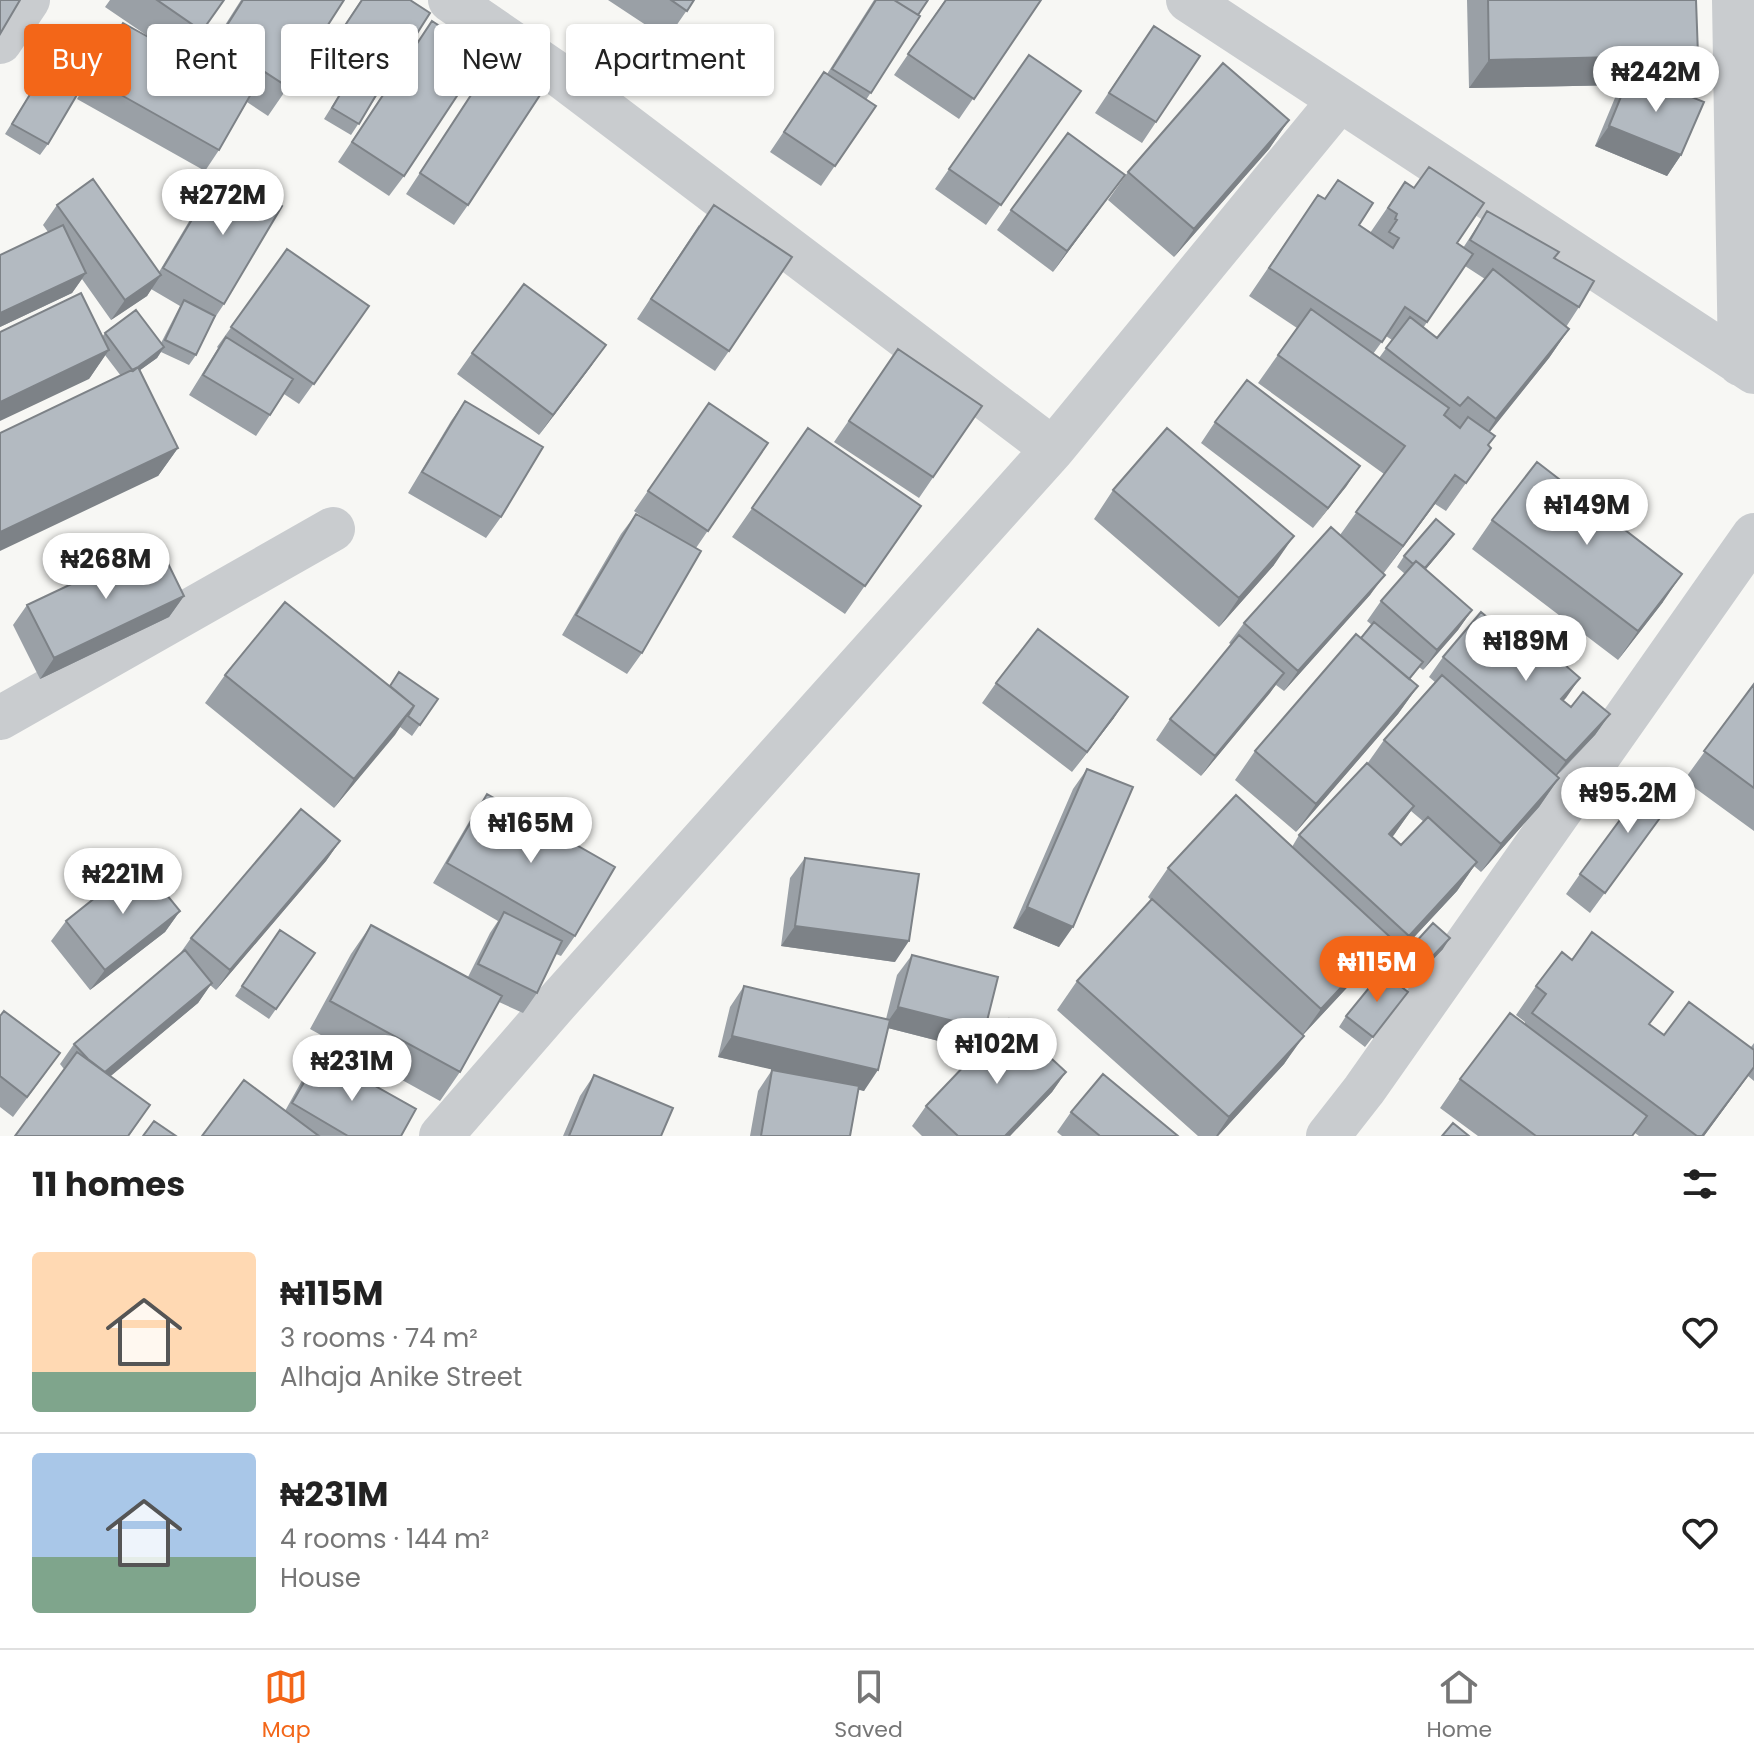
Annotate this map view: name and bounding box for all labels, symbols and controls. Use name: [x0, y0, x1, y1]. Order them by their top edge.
chip: Buy: [24, 24, 131, 96]
chip: Rent: [147, 24, 265, 96]
chip: Filters: [281, 24, 418, 96]
chip: New: [434, 24, 550, 96]
chip: Apartment: [566, 24, 774, 96]
pin: ₦242M: [1600, 46, 1712, 114]
text: ₦242M: [1611, 54, 1701, 90]
pin: ₦272M: [167, 169, 279, 237]
text: ₦272M: [180, 177, 266, 213]
pin: ₦149M: [1531, 479, 1643, 547]
text: ₦149M: [1544, 487, 1630, 523]
pin: ₦268M: [50, 533, 162, 601]
text: ₦268M: [61, 541, 151, 577]
pin: ₦189M: [1470, 615, 1582, 683]
text: ₦189M: [1483, 623, 1569, 659]
pin: ₦95.2M: [1563, 767, 1693, 835]
text: ₦95.2M: [1579, 775, 1677, 811]
pin: ₦165M: [475, 797, 587, 865]
text: ₦165M: [488, 805, 574, 841]
pin: ₦221M: [67, 848, 179, 916]
text: ₦221M: [82, 856, 164, 892]
pin: ₦115M: [1321, 936, 1433, 1004]
text: ₦115M: [1337, 944, 1417, 980]
pin: ₦102M: [941, 1018, 1053, 1086]
text: ₦102M: [955, 1026, 1039, 1062]
pin: ₦231M: [296, 1035, 408, 1103]
text: ₦231M: [311, 1043, 394, 1079]
text: 11 homes: [32, 1160, 185, 1208]
icon: filters: [1678, 1162, 1722, 1206]
text: ₦115M: [280, 1269, 383, 1317]
icon: home: [96, 1284, 192, 1380]
icon: heart: [1678, 1310, 1722, 1354]
text: 3 rooms · 74 m²: [280, 1320, 478, 1356]
text: Alhaja Anike Street: [280, 1359, 522, 1395]
text: ₦231M: [280, 1470, 389, 1518]
icon: home: [96, 1485, 192, 1581]
icon: heart: [1678, 1511, 1722, 1555]
text: 4 rooms · 144 m²: [280, 1521, 489, 1557]
text: House: [280, 1560, 361, 1596]
tab: Map: [262, 1665, 311, 1746]
tab: Saved: [834, 1665, 903, 1746]
tab: Home: [1427, 1665, 1492, 1746]

